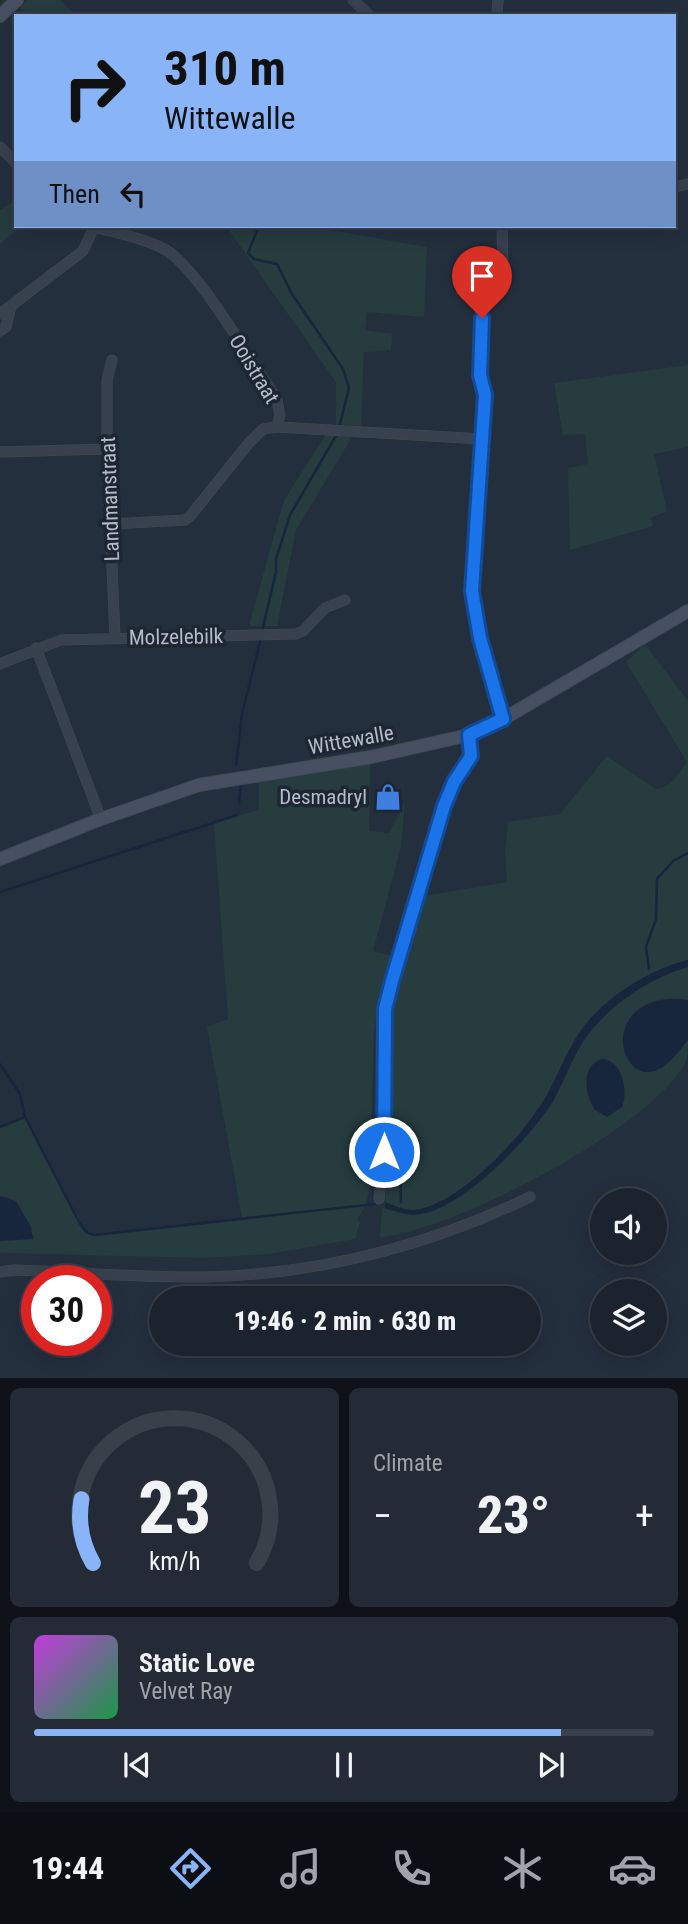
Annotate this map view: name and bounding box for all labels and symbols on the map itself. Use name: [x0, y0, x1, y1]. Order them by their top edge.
pin: [452, 246, 512, 318]
street label: Ooistraat: [224, 330, 284, 408]
street label: Landmanstraat: [96, 436, 124, 562]
street label: Molzelebilk: [129, 624, 224, 650]
street label: Wittewalle: [306, 721, 396, 759]
shop icon: Desmadryl: [373, 782, 403, 812]
place label: Desmadryl: [279, 785, 367, 809]
position arrow: [347, 1115, 421, 1189]
speed limit sign: 30: [21, 1265, 112, 1356]

